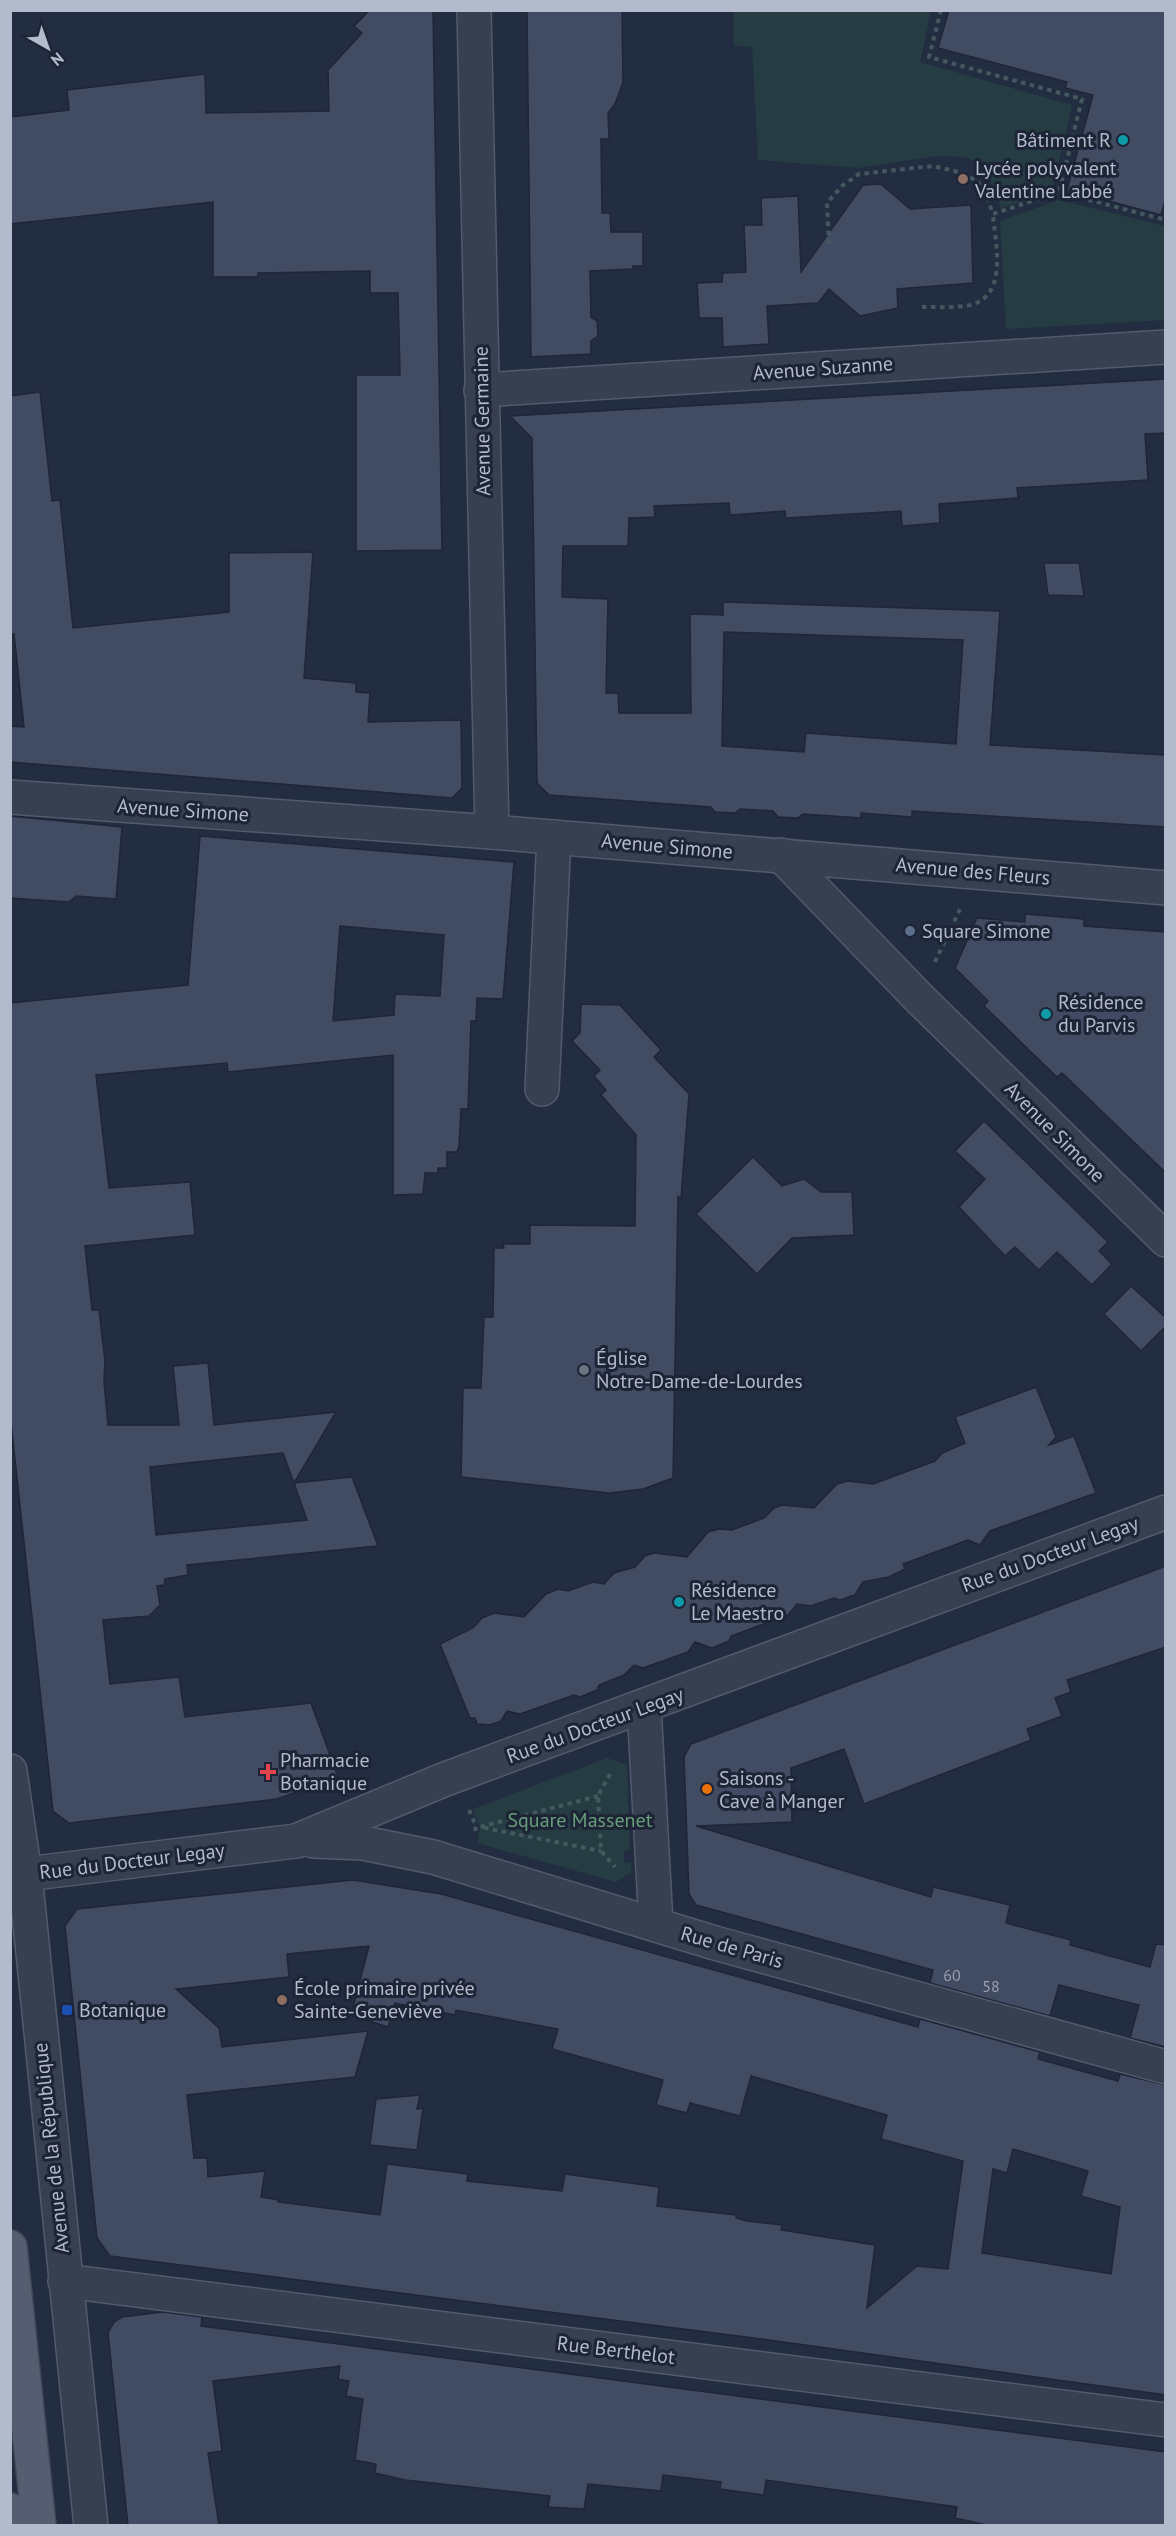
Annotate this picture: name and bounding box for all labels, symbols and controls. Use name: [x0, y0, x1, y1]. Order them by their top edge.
north arrow: [18, 18, 78, 78]
text: N: [47, 48, 68, 71]
place label: Bâtiment R: [1016, 127, 1111, 153]
marker: Bâtiment R: [1116, 133, 1130, 147]
place label: Lycée polyvalent Valentine Labbé: [974, 155, 1117, 204]
marker: Lycée polyvalent Valentine Labbé: [956, 172, 970, 186]
street label: Avenue Germaine: [468, 346, 496, 496]
street label: Avenue Suzanne: [752, 350, 894, 386]
street label: Avenue Simone: [116, 792, 250, 828]
street label: Avenue Simone: [600, 827, 734, 865]
street label: Avenue des Fleurs: [895, 851, 1051, 891]
place label: Square Simone: [922, 918, 1050, 944]
marker: Square Simone: [903, 924, 917, 938]
place label: Résidence du Parvis: [1058, 989, 1143, 1038]
marker: Résidence du Parvis: [1039, 1007, 1053, 1021]
street label: Avenue Simone: [999, 1076, 1111, 1188]
place label: Église Notre-Dame-de-Lourdes: [596, 1345, 803, 1394]
marker: Église Notre-Dame-de-Lourdes: [577, 1363, 591, 1377]
street label: Rue du Docteur Legay: [958, 1510, 1143, 1598]
place label: Résidence Le Maestro: [691, 1577, 784, 1626]
marker: Résidence Le Maestro: [672, 1595, 686, 1609]
street label: Rue du Docteur Legay: [503, 1681, 688, 1769]
place label: Pharmacie Botanique: [280, 1747, 370, 1796]
marker: Pharmacie Botanique: [261, 1765, 275, 1779]
place label: Saisons - Cave à Manger: [719, 1765, 845, 1814]
marker: Saisons - Cave à Manger: [700, 1782, 714, 1796]
park label: Square Massenet: [508, 1807, 653, 1833]
street label: Rue du Docteur Legay: [38, 1837, 227, 1885]
street label: Rue de Paris: [678, 1920, 786, 1974]
house number: 60: [943, 1965, 961, 1985]
place label: École primaire privée Sainte-Geneviève: [294, 1975, 475, 2024]
house number: 58: [982, 1976, 1000, 1996]
marker: École primaire privée Sainte-Geneviève: [275, 1993, 289, 2007]
place label: Botanique: [79, 1997, 166, 2023]
marker: Botanique: [60, 2003, 74, 2017]
street label: Avenue de la République: [27, 2041, 75, 2255]
street label: Rue Berthelot: [556, 2330, 677, 2370]

